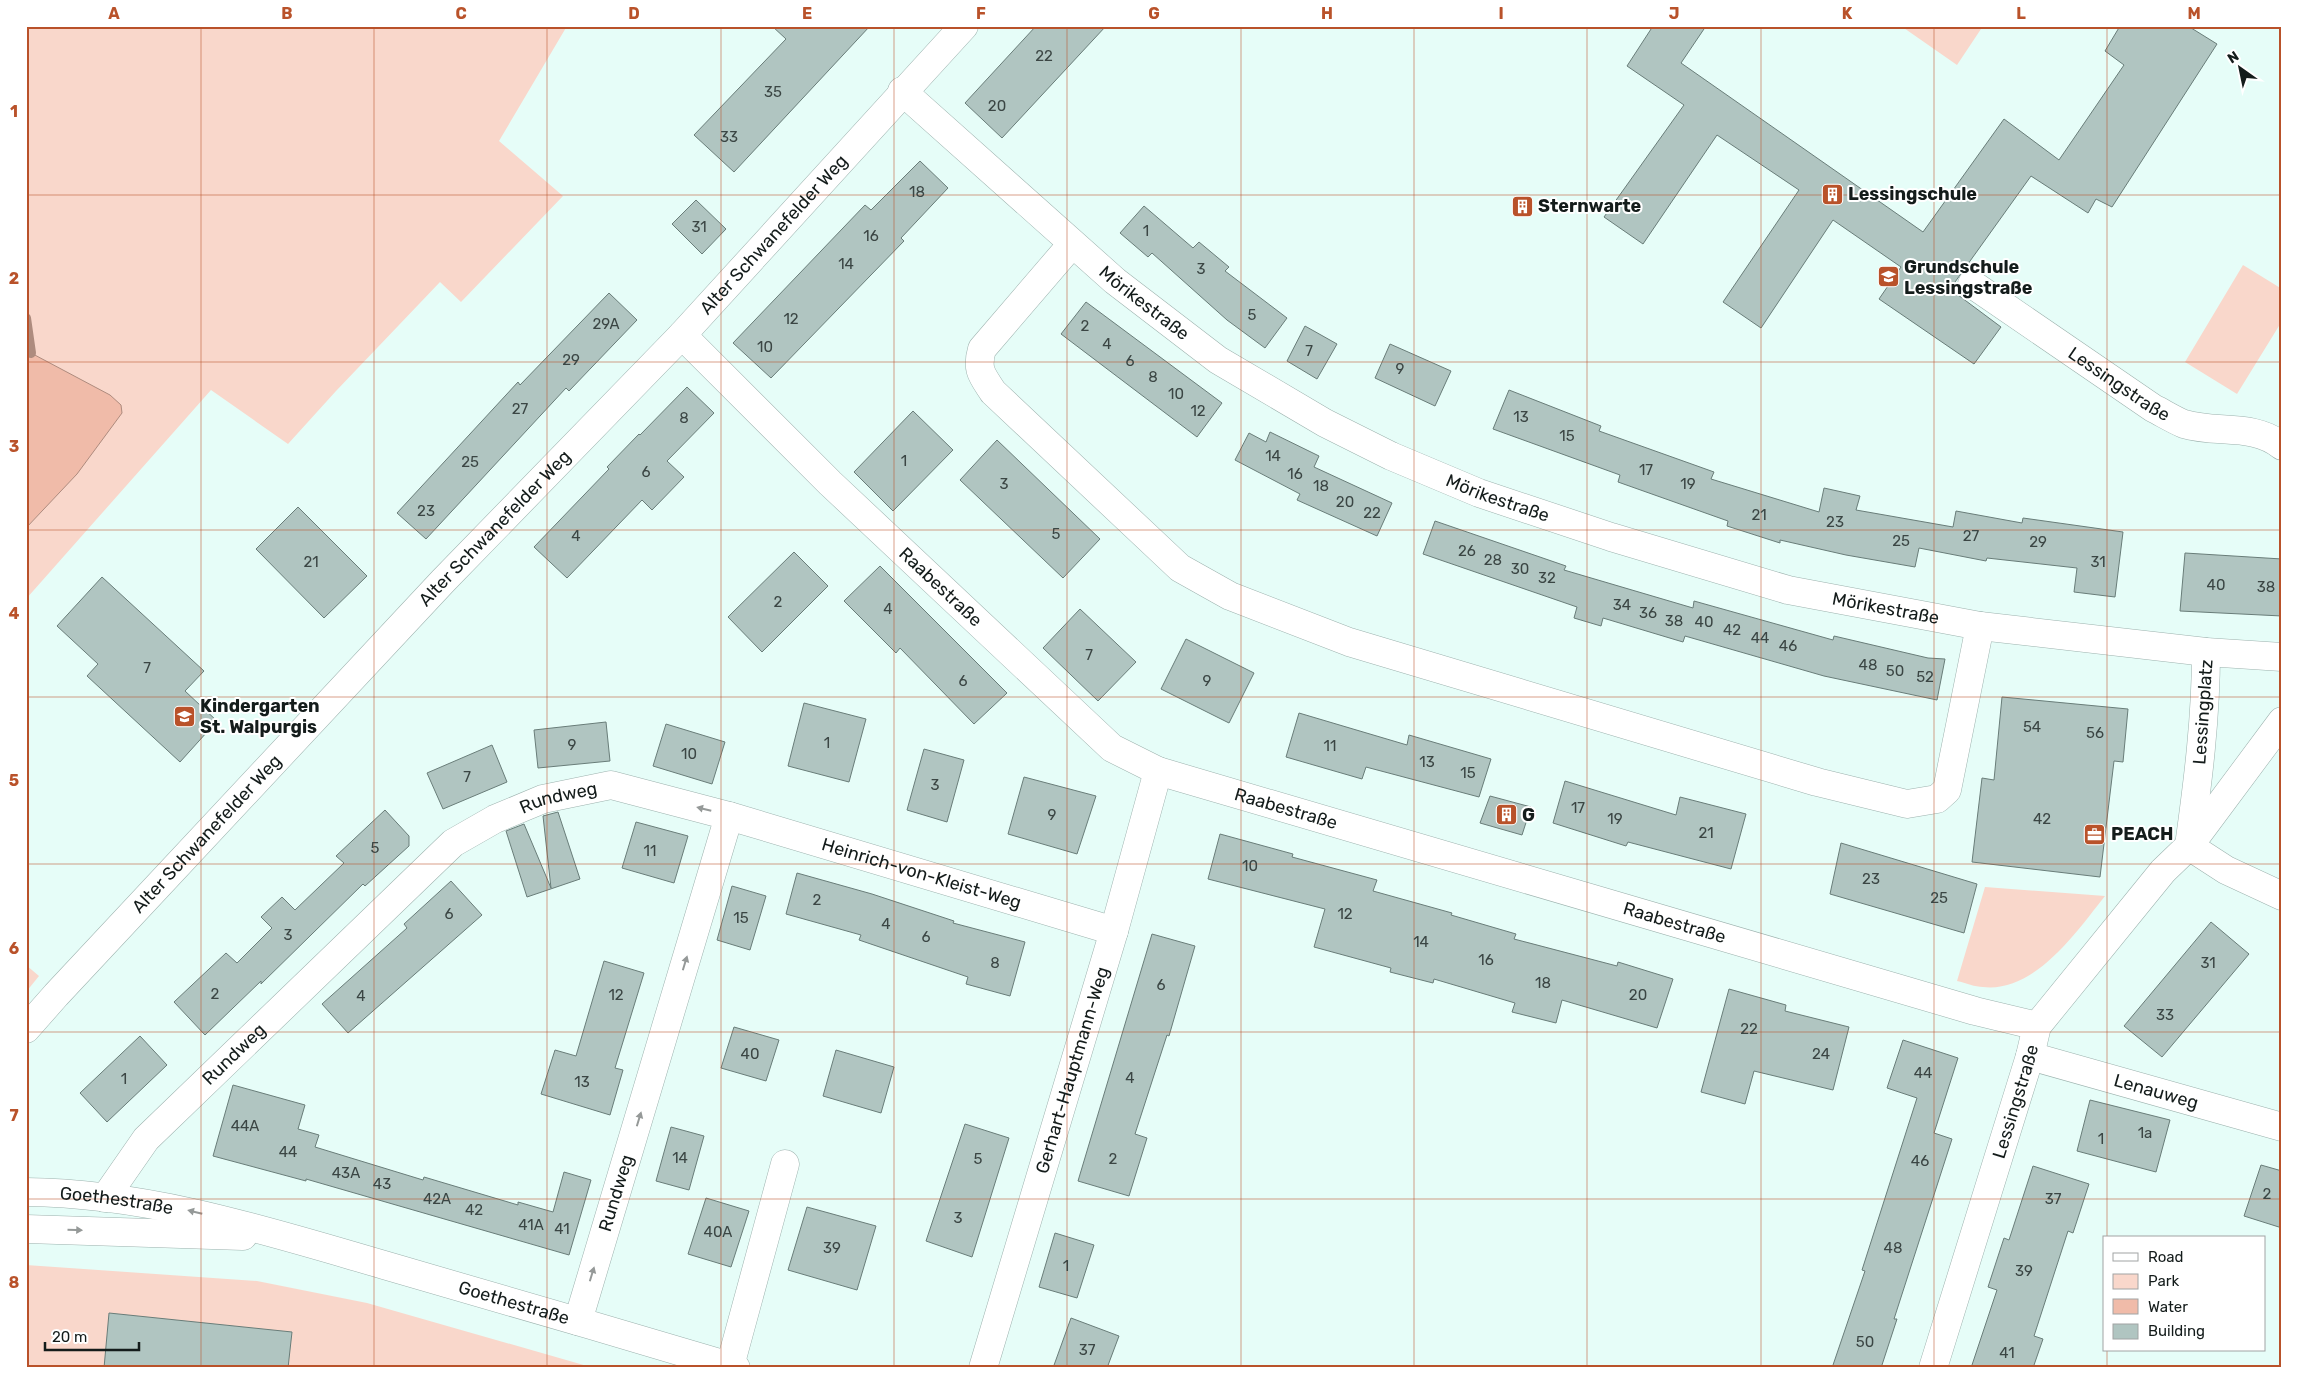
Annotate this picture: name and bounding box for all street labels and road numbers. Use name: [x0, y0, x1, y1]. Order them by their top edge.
street label: Alter Schwanefelder Weg: [695, 150, 852, 319]
street label: Mörikestraße: [1095, 261, 1194, 345]
street label: Lessingstraße: [2064, 342, 2174, 426]
street label: Alter Schwanefelder Weg: [414, 445, 575, 611]
street label: Mörikestraße: [1443, 469, 1552, 527]
street label: Raabestraße: [894, 543, 987, 631]
street label: Mörikestraße: [1830, 588, 1941, 629]
street label: Lessingplatz: [2188, 659, 2218, 765]
street label: Alter Schwanefelder Weg: [127, 750, 286, 918]
street label: Rundweg: [516, 777, 599, 819]
street label: Raabestraße: [1232, 783, 1340, 834]
street label: Heinrich-von-Kleist-Weg: [819, 833, 1024, 914]
street label: Raabestraße: [1620, 897, 1728, 948]
street label: Gerhart-Hauptmann-Weg: [1031, 964, 1114, 1176]
street label: Rundweg: [198, 1019, 270, 1090]
street label: Lessingstraße: [1988, 1043, 2043, 1161]
street label: Lenauweg: [2111, 1069, 2201, 1114]
street label: Rundweg: [594, 1152, 638, 1234]
street label: Goethestraße: [59, 1182, 175, 1219]
street label: Goethestraße: [456, 1276, 572, 1329]

